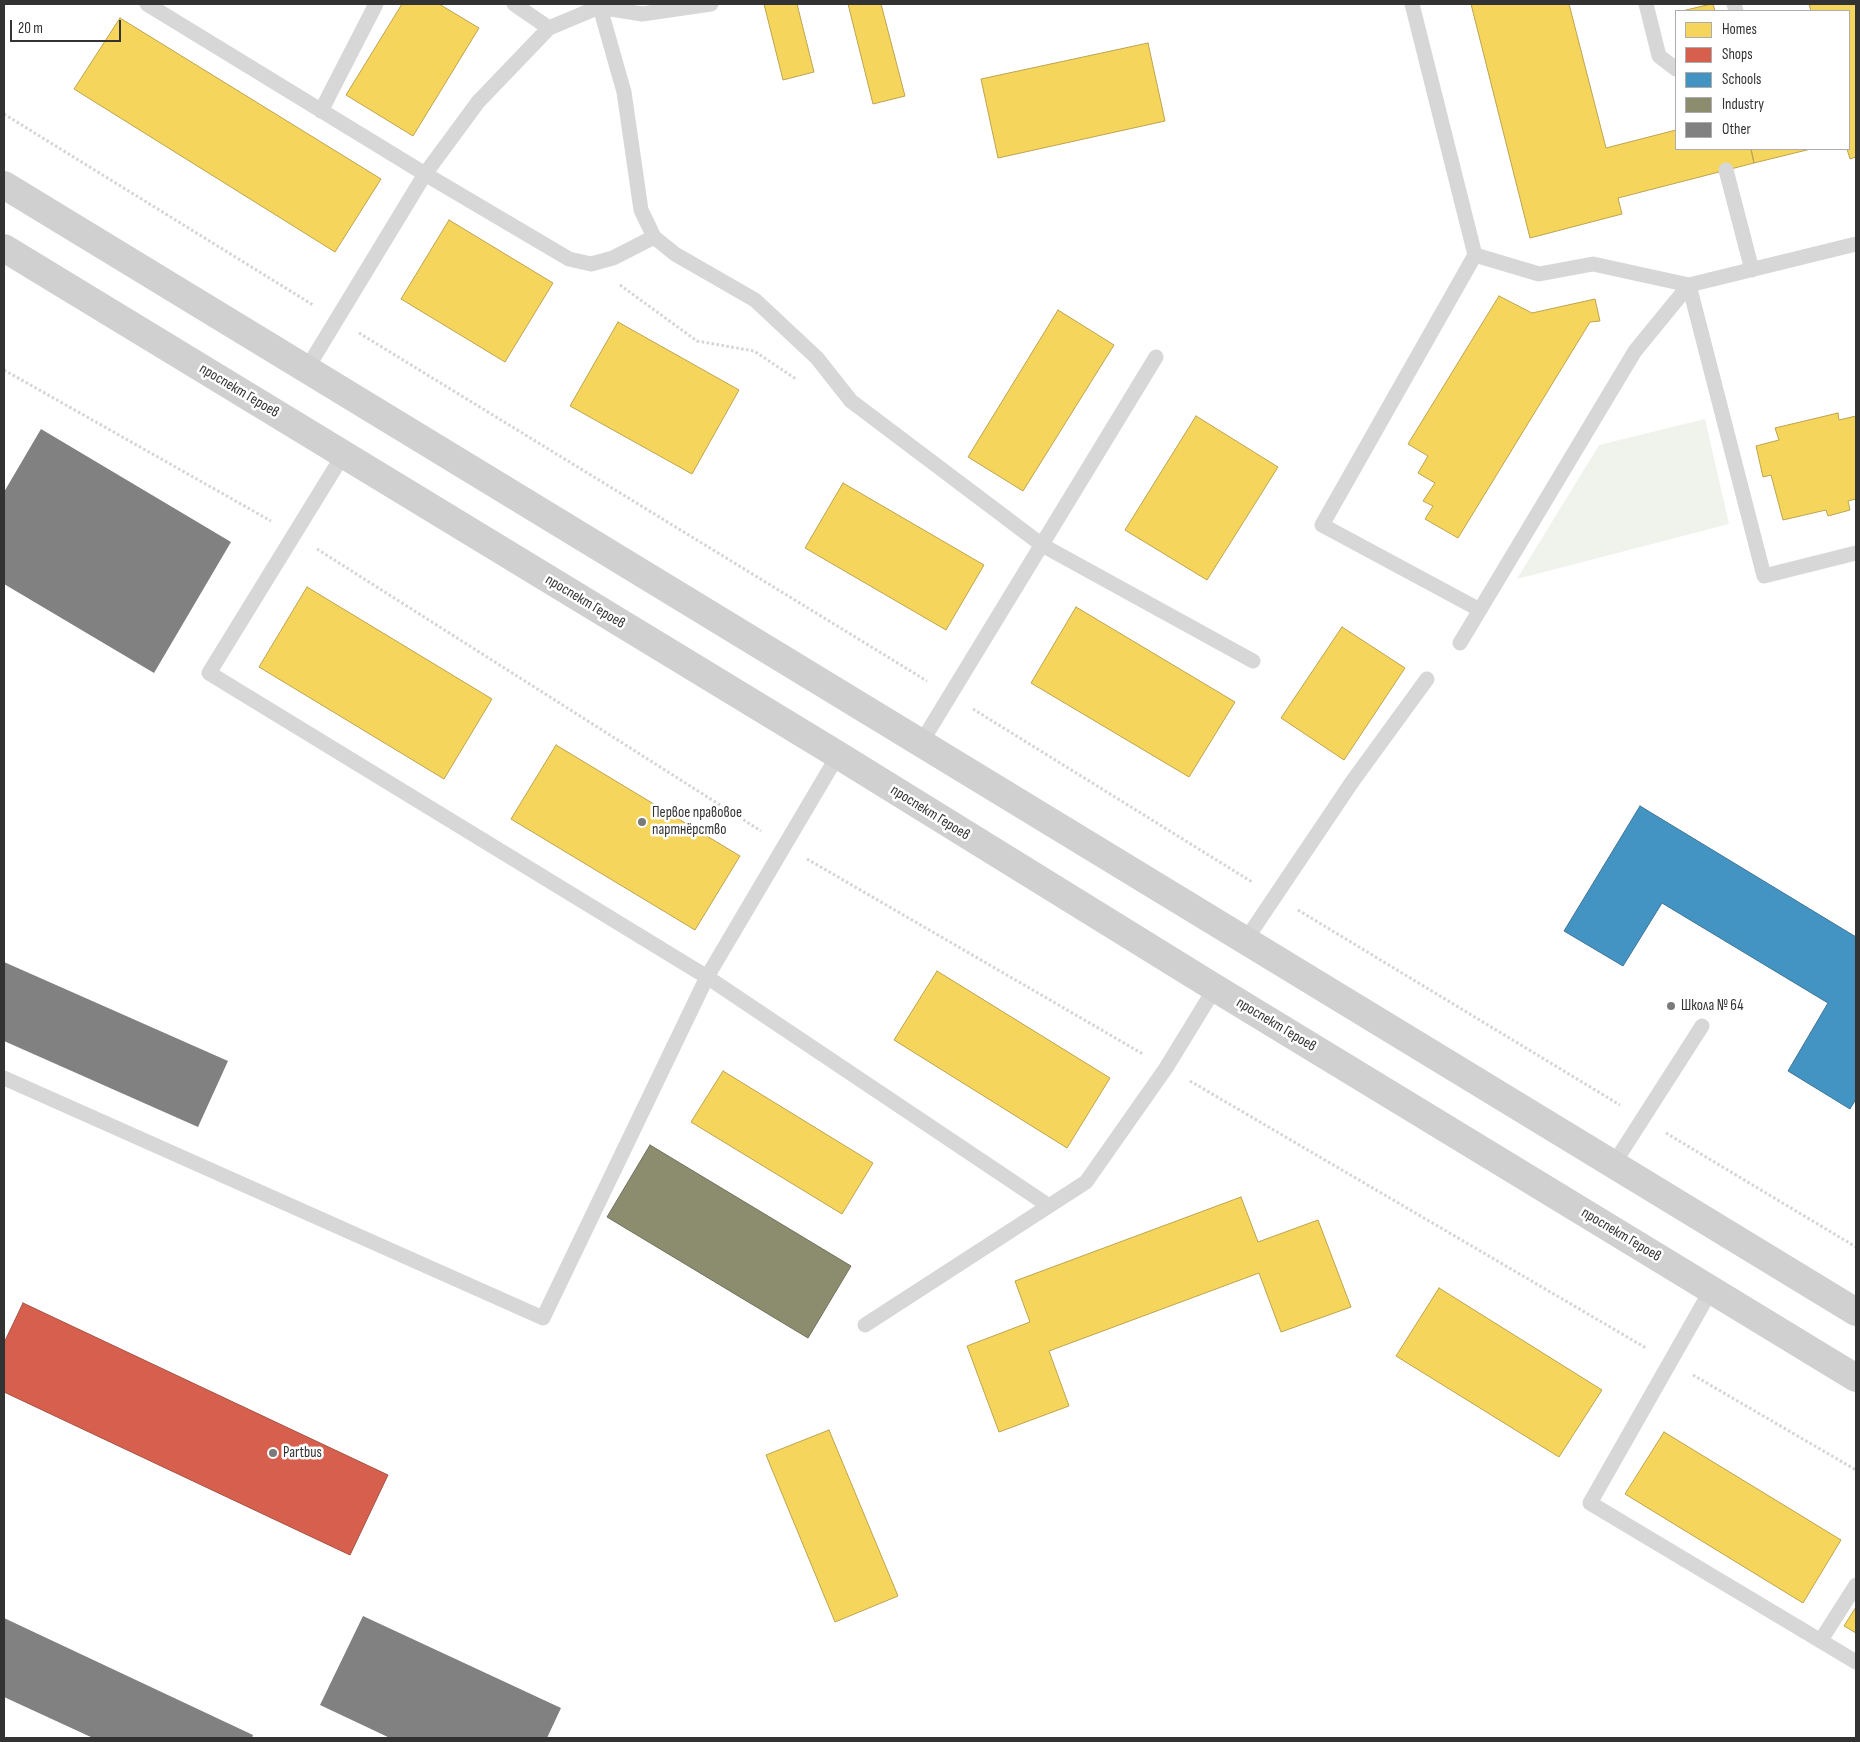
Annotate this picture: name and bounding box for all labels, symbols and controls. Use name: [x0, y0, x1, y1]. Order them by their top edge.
scale bar: [12, 10, 124, 42]
legend: [1675, 10, 1850, 150]
text: 20 m: [18, 19, 43, 38]
text: Homes: [1722, 20, 1757, 39]
text: Shops: [1722, 45, 1753, 64]
text: Schools: [1722, 70, 1761, 89]
text: Industry: [1722, 95, 1764, 114]
text: Other: [1722, 120, 1751, 139]
street label: проспект Героев: [196, 360, 282, 422]
street label: проспект Героев: [542, 571, 628, 633]
street label: проспект Героев: [887, 782, 973, 844]
place label: Первое правовое партнёрство: [652, 804, 742, 839]
marker: Первое правовое партнёрство: [636, 816, 648, 828]
street label: проспект Героев: [1233, 994, 1319, 1056]
place label: Школа № 64: [1681, 997, 1743, 1015]
marker: Школа № 64: [1665, 1000, 1677, 1012]
street label: проспект Героев: [1578, 1204, 1664, 1266]
place label: Partbus: [283, 1444, 322, 1462]
marker: Partbus: [267, 1447, 279, 1459]

